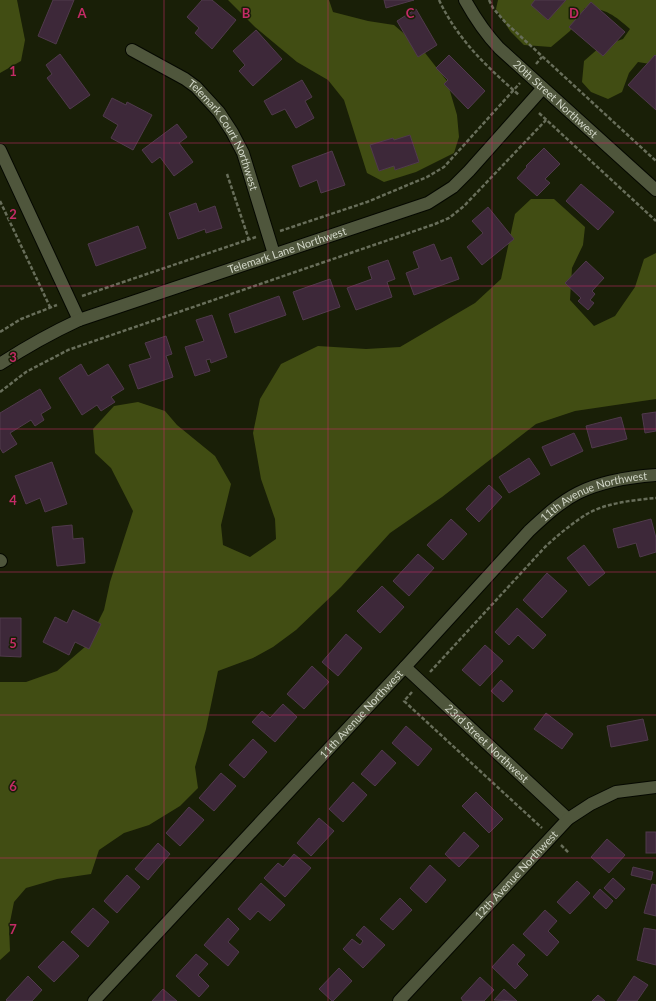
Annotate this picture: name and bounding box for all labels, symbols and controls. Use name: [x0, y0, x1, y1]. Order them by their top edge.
text: A: [76, 5, 87, 21]
text: B: [242, 5, 251, 21]
text: C: [406, 5, 415, 21]
text: D: [569, 5, 579, 21]
street label: 20th Street Northwest: [511, 57, 601, 140]
text: 1: [9, 63, 17, 79]
street label: Telemark Court Northwest: [186, 76, 261, 192]
text: 2: [9, 206, 17, 222]
street label: Telemark Lane Northwest: [226, 224, 348, 276]
text: 3: [9, 349, 17, 365]
street label: 11th Avenue Northwest: [537, 469, 648, 524]
text: 4: [9, 492, 17, 508]
text: 5: [9, 635, 17, 651]
street label: 11th Avenue Northwest: [316, 667, 405, 761]
street label: 23rd Street Northwest: [443, 701, 532, 785]
text: 6: [9, 778, 17, 794]
street label: 12th Avenue Northwest: [471, 828, 560, 922]
text: 7: [9, 921, 17, 937]

